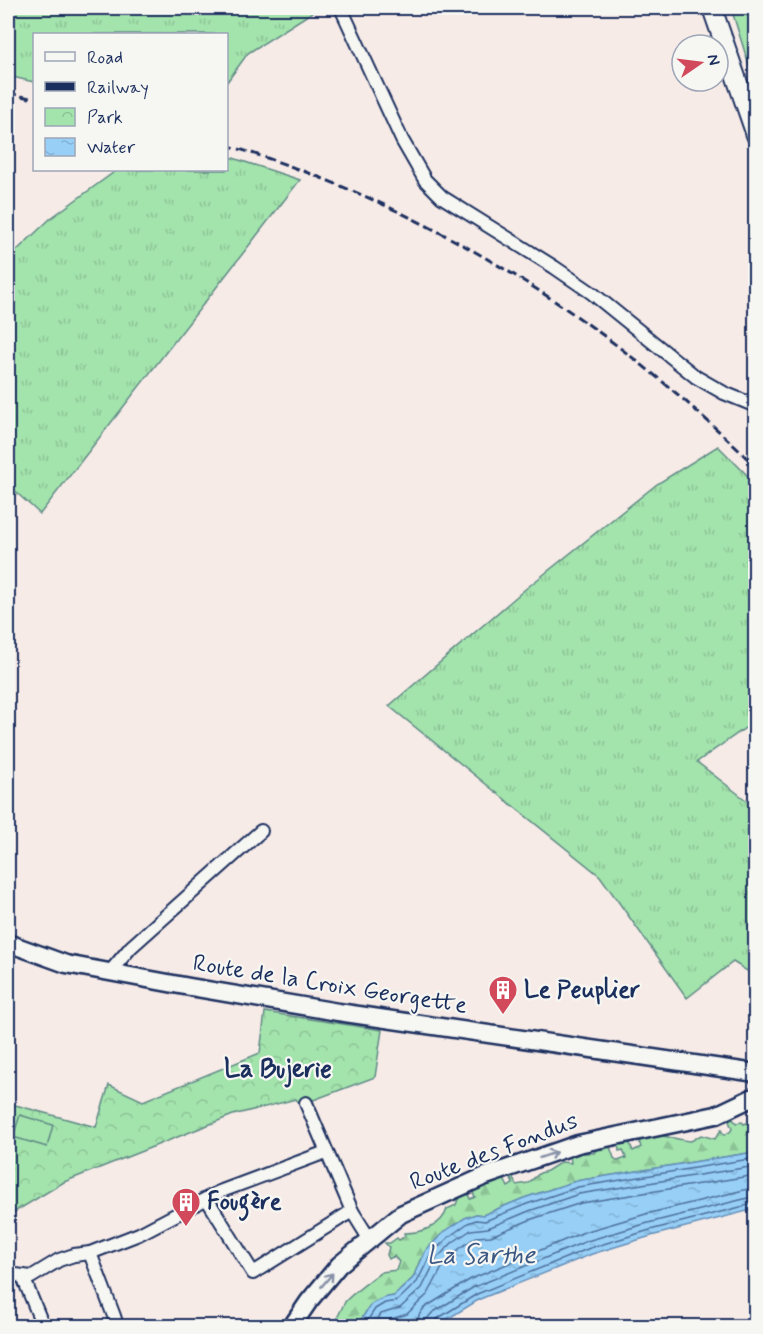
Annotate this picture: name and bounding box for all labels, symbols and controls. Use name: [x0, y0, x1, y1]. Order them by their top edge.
legend: [33, 33, 228, 171]
north arrow: [670, 33, 730, 93]
text: Road: [87, 46, 123, 70]
text: N: [702, 52, 725, 67]
text: Railway: [87, 76, 149, 100]
text: Park: [87, 106, 123, 130]
text: Water: [87, 136, 136, 160]
street label: Route de la Croix Georgette: [191, 948, 470, 1022]
building icon: Le Peuplier: [487, 974, 519, 1016]
place label: Le Peuplier: [524, 975, 640, 1006]
district label: La Bujerie: [224, 1053, 332, 1088]
street label: Route des Fondus: [406, 1106, 583, 1198]
one-way arrow: [538, 1148, 557, 1159]
building icon: Fougère: [170, 1186, 202, 1228]
place label: Fougère: [207, 1187, 282, 1221]
water label: La Sarthe: [426, 1239, 537, 1273]
one-way arrow: [320, 1272, 333, 1288]

